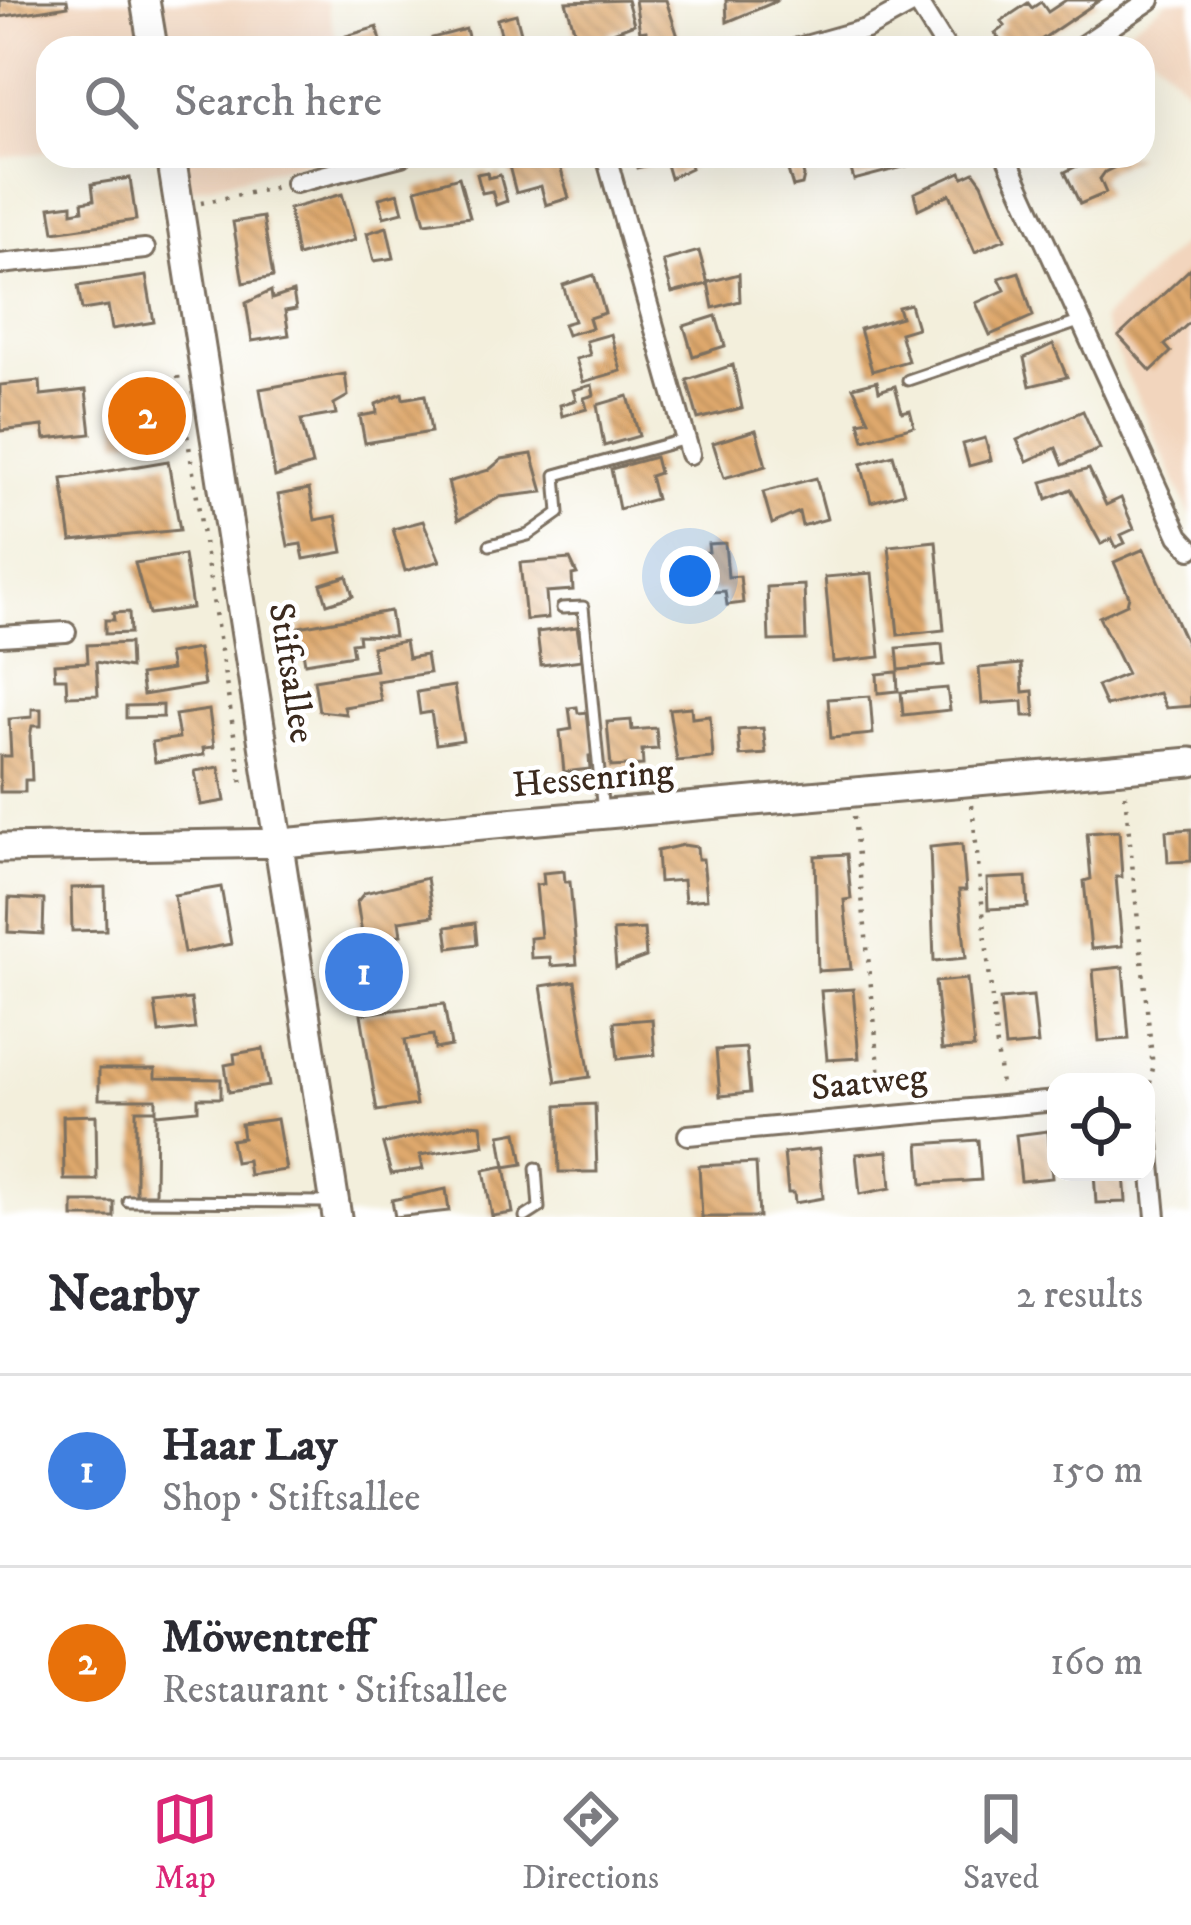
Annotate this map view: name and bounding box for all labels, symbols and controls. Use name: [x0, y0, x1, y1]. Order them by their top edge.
search box: [36, 36, 1155, 168]
icon: search: [78, 69, 144, 135]
text: Search here: [174, 74, 382, 130]
pin: 2: [108, 371, 186, 461]
your location: [660, 546, 720, 606]
street label: Stiftsallee: [258, 600, 324, 746]
street label: Hessenring: [511, 750, 676, 808]
pin: 1: [325, 927, 403, 1017]
street label: Saatweg: [809, 1054, 930, 1111]
map controls: [1047, 1073, 1155, 1181]
button: locate: [1047, 1073, 1155, 1181]
text: Nearby: [48, 1263, 199, 1327]
text: 2 results: [1016, 1271, 1143, 1320]
text: Haar Lay: [162, 1418, 337, 1474]
text: 1: [80, 1446, 94, 1495]
text: 150 m: [1051, 1446, 1143, 1495]
text: Shop · Stiftsallee: [162, 1474, 421, 1523]
text: Möwentreff: [162, 1610, 370, 1666]
text: 2: [77, 1638, 97, 1687]
text: 160 m: [1050, 1638, 1143, 1687]
text: Restaurant · Stiftsallee: [162, 1666, 508, 1715]
tab: Map: [152, 1786, 218, 1899]
tab: Directions: [522, 1786, 659, 1899]
tab: Saved: [963, 1786, 1039, 1899]

